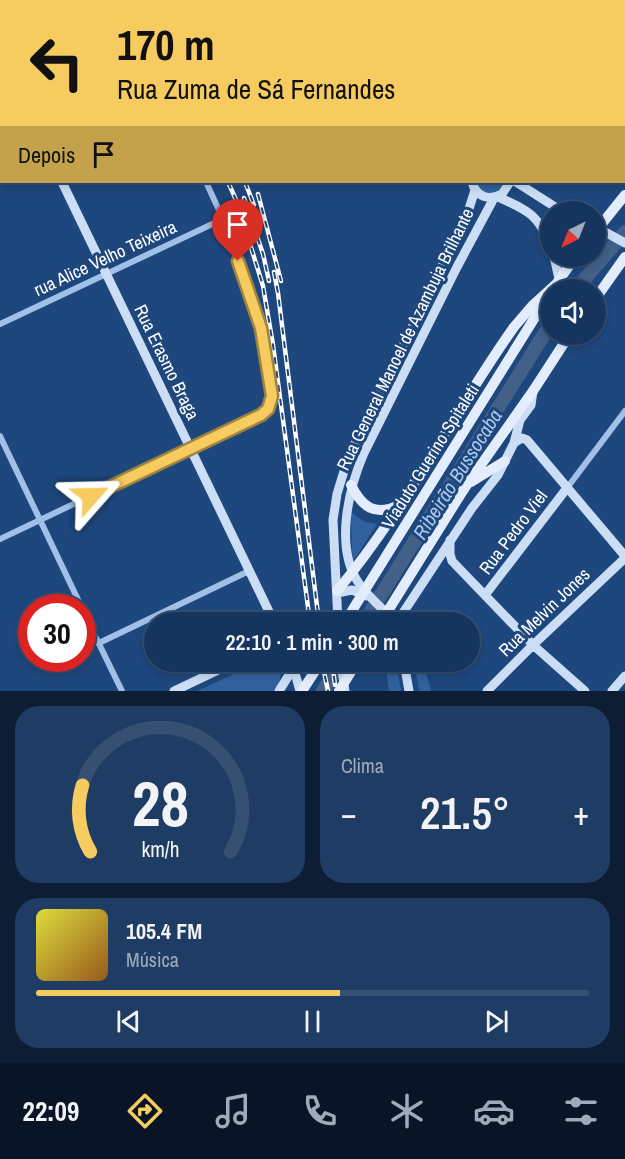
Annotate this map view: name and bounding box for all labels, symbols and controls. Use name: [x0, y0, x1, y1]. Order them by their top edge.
text: 170 m: [117, 17, 215, 73]
icon: left: [18, 24, 96, 102]
text: Rua Zuma de Sá Fernandes: [117, 71, 395, 107]
icon: arrive: [87, 138, 120, 171]
text: Depois: [18, 140, 75, 170]
pin: [212, 199, 263, 261]
north arrow: [540, 201, 606, 267]
map controls: [540, 201, 606, 345]
street label: Rua General Manoel de Azambuja Brilhante: [330, 204, 480, 474]
icon: arrive: [221, 208, 254, 241]
street label: rua Alice Velho Teixeira: [30, 214, 180, 302]
button: sound: [540, 279, 606, 345]
street label: Rua Erasmo Braga: [128, 300, 206, 424]
street label: Viaduto Guerino Spitaleti: [375, 379, 485, 533]
water label: Ribeirão Bussocaba: [406, 404, 508, 544]
position arrow: [59, 464, 123, 528]
street label: Rua Pedro Viel: [473, 485, 553, 579]
street label: Rua Melvin Jones: [493, 562, 595, 662]
speed limit sign: 30: [18, 594, 96, 672]
text: 22:10 · 1 min · 300 m: [225, 627, 399, 657]
text: Clima: [341, 752, 384, 779]
text: 28: [132, 761, 188, 845]
text: 21.5°: [420, 782, 510, 843]
text: −: [341, 791, 357, 835]
text: +: [573, 791, 589, 835]
text: km/h: [141, 835, 179, 864]
text: 105.4 FM: [126, 916, 202, 946]
text: Música: [126, 946, 179, 973]
icon: previous: [112, 1005, 145, 1038]
icon: pause: [296, 1005, 329, 1038]
icon: next: [480, 1005, 513, 1038]
icon: directions: [124, 1090, 166, 1132]
icon: music: [212, 1090, 254, 1132]
icon: phone: [299, 1090, 341, 1132]
icon: climate: [386, 1090, 428, 1132]
icon: car: [473, 1090, 515, 1132]
icon: filters: [560, 1090, 602, 1132]
text: 22:09: [23, 1093, 79, 1129]

